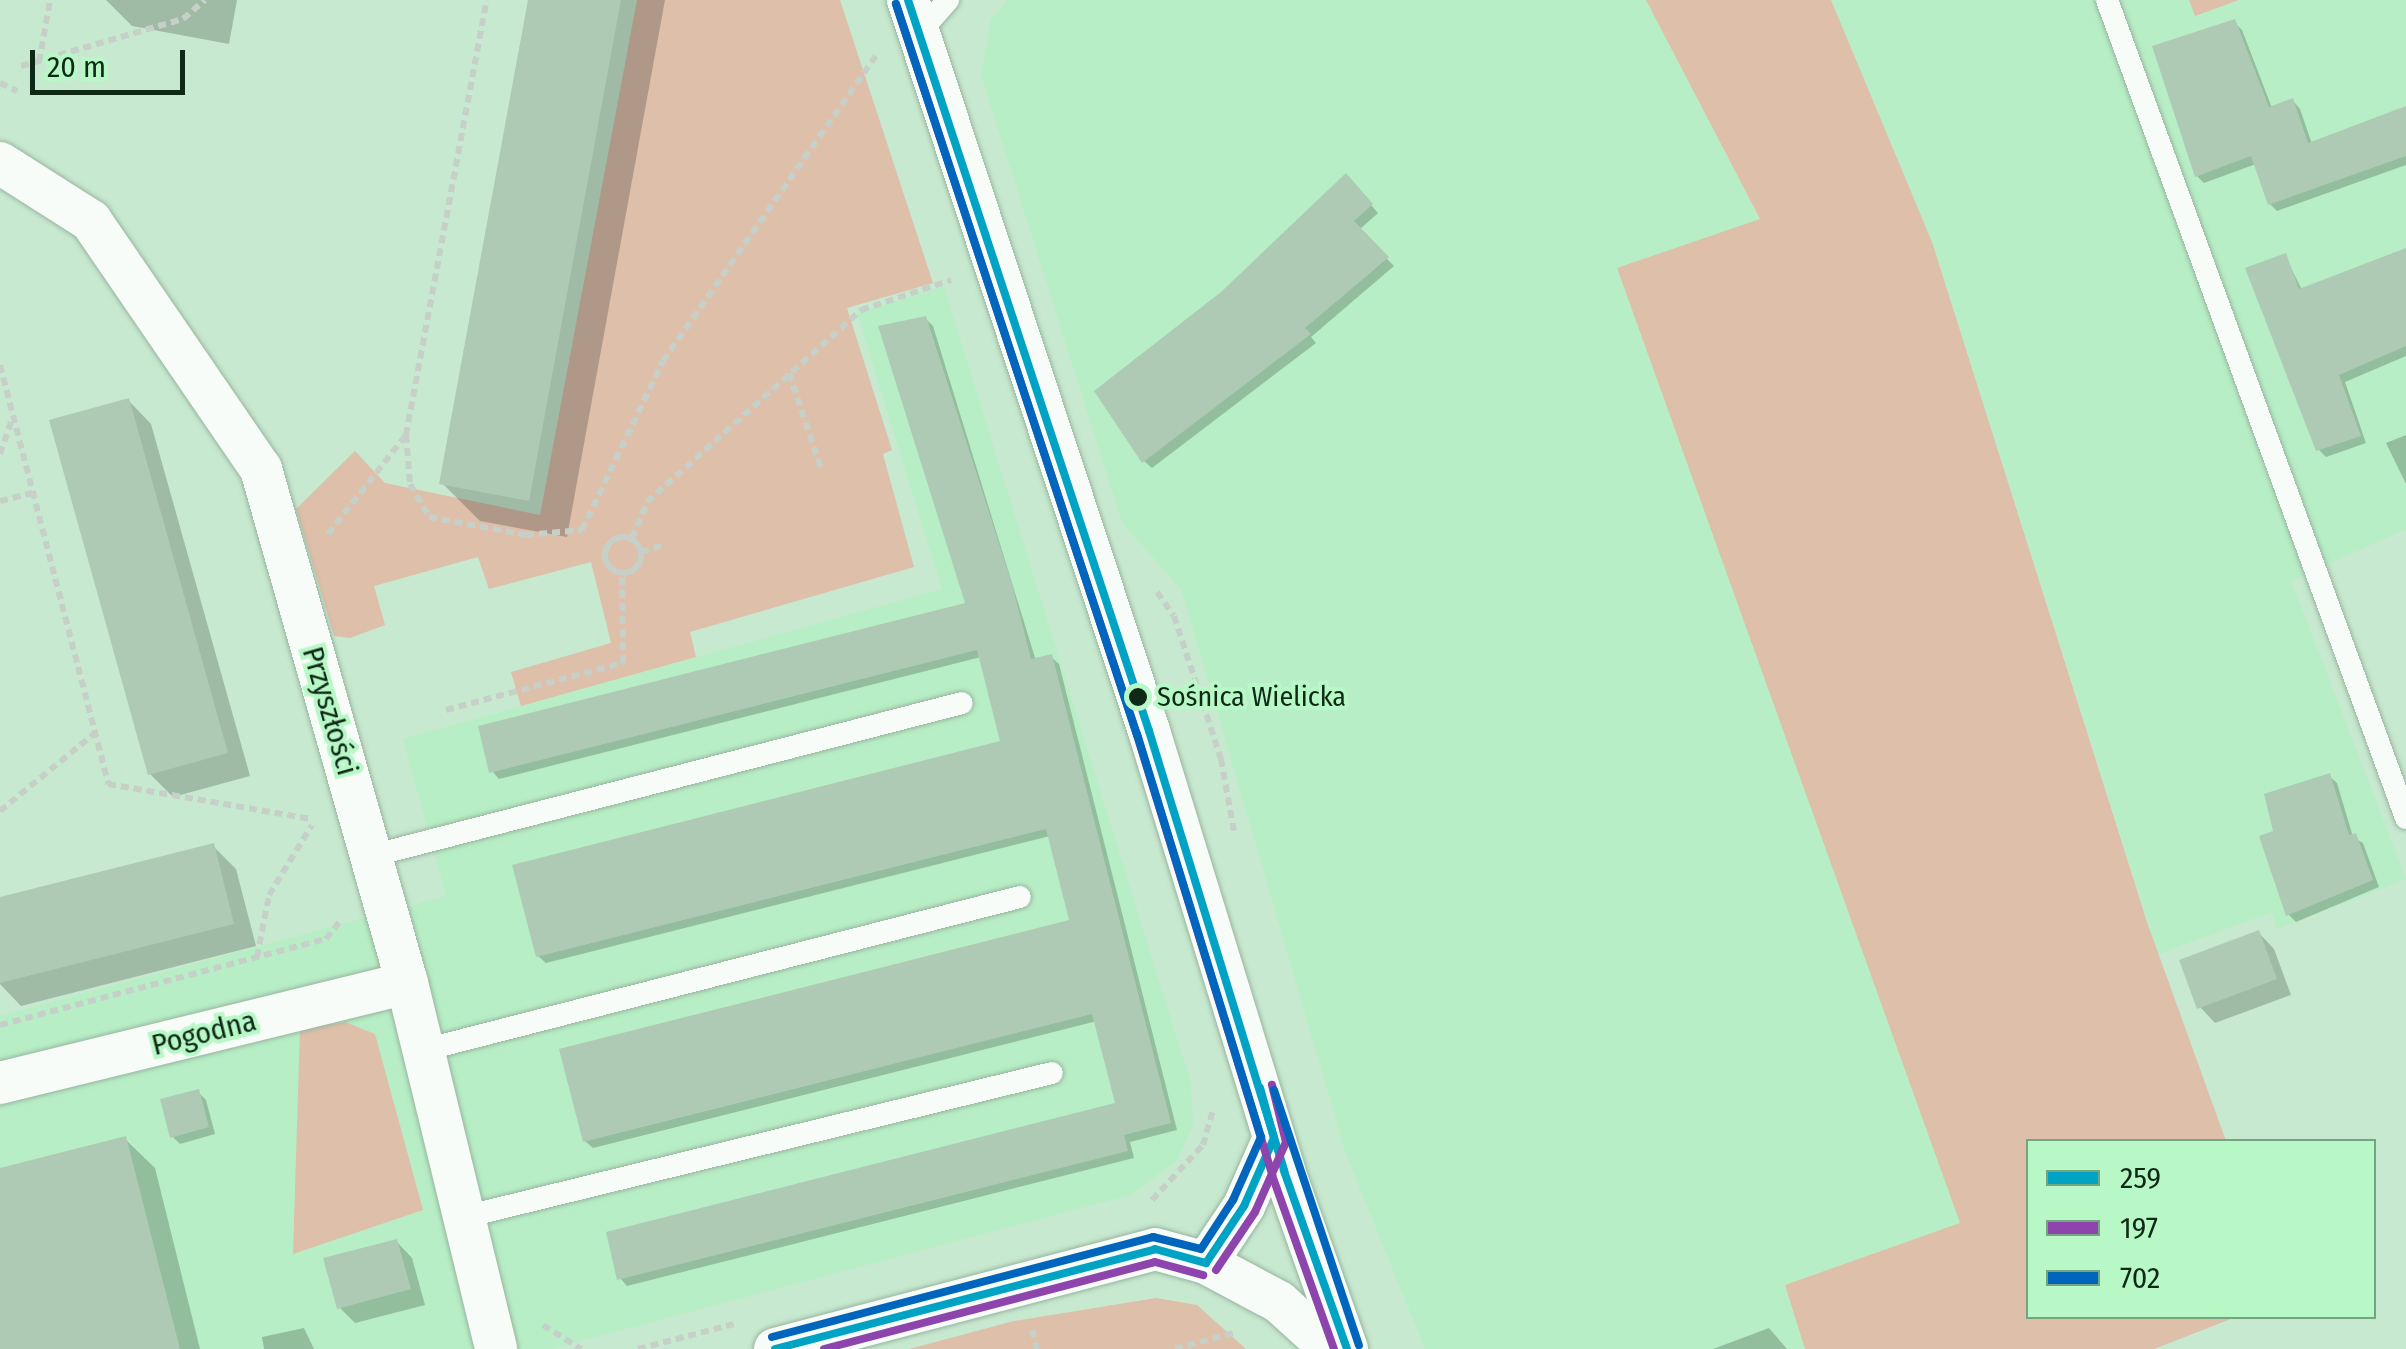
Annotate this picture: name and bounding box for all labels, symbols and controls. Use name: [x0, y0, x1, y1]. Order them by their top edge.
scale bar: [35, 30, 190, 92]
text: 20 m: [47, 49, 106, 85]
street label: Przyszłości: [294, 643, 366, 779]
place label: Sośnica Wielicka: [1157, 680, 1346, 714]
marker: Sośnica Wielicka: [1128, 687, 1148, 707]
street label: Pogodna: [148, 1003, 260, 1063]
legend: [2026, 1139, 2376, 1319]
text: 259: [2120, 1160, 2161, 1196]
text: 197: [2120, 1210, 2158, 1246]
text: 702: [2120, 1260, 2160, 1296]

